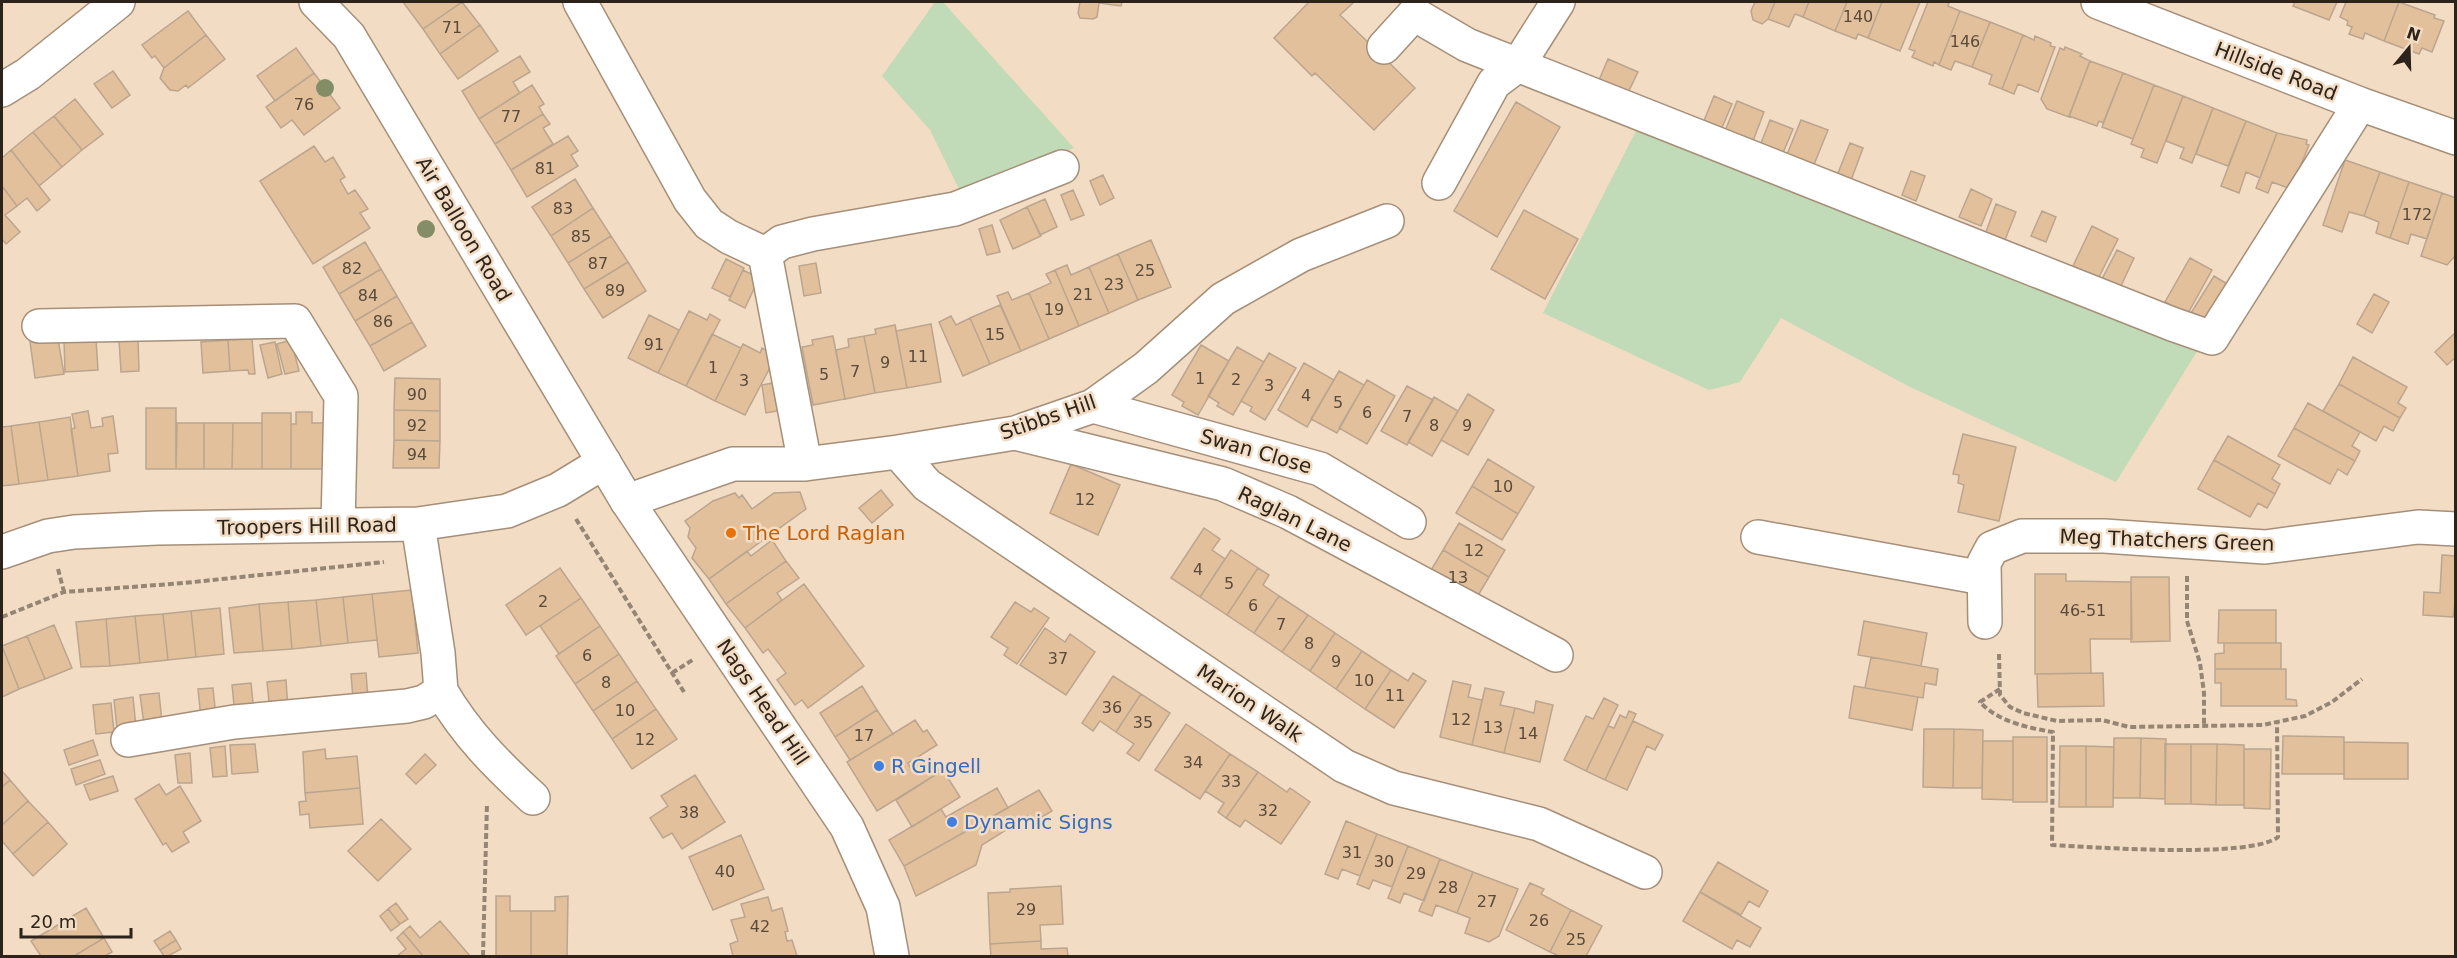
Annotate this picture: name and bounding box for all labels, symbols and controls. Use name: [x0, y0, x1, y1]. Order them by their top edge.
house number: 140: [1843, 7, 1873, 26]
house number: 71: [442, 18, 462, 37]
north arrow: [2379, 18, 2439, 78]
text: N: [2404, 23, 2423, 45]
house number: 146: [1950, 32, 1980, 51]
street label: Hillside Road: [2211, 37, 2341, 105]
house number: 76: [294, 95, 314, 114]
house number: 77: [501, 107, 521, 126]
street label: Air Balloon Road: [411, 152, 517, 306]
house number: 81: [535, 159, 555, 178]
house number: 83: [553, 199, 573, 218]
house number: 172: [2402, 205, 2432, 224]
house number: 85: [571, 227, 591, 246]
house number: 87: [588, 254, 608, 273]
house number: 82: [342, 259, 362, 278]
house number: 25: [1135, 261, 1155, 280]
house number: 23: [1104, 275, 1124, 294]
house number: 89: [605, 281, 625, 300]
house number: 21: [1073, 285, 1093, 304]
house number: 84: [358, 286, 378, 305]
house number: 19: [1044, 300, 1064, 319]
house number: 86: [373, 312, 393, 331]
house number: 15: [985, 325, 1005, 344]
house number: 91: [644, 335, 664, 354]
house number: 11: [908, 347, 928, 366]
house number: 9: [880, 353, 890, 372]
house number: 1: [708, 358, 718, 377]
house number: 7: [850, 362, 860, 381]
house number: 5: [819, 365, 829, 384]
house number: 1: [1195, 369, 1205, 388]
house number: 2: [1231, 370, 1241, 389]
house number: 3: [739, 371, 749, 390]
house number: 3: [1264, 376, 1274, 395]
house number: 90: [407, 385, 427, 404]
house number: 4: [1301, 386, 1311, 405]
street label: Stibbs Hill: [997, 389, 1099, 445]
house number: 5: [1333, 393, 1343, 412]
house number: 6: [1362, 403, 1372, 422]
house number: 7: [1402, 407, 1412, 426]
house number: 92: [407, 416, 427, 435]
house number: 8: [1429, 416, 1439, 435]
house number: 9: [1462, 416, 1472, 435]
street label: Swan Close: [1198, 424, 1314, 478]
house number: 94: [407, 445, 427, 464]
house number: 10: [1493, 477, 1513, 496]
street label: Raglan Lane: [1234, 481, 1356, 557]
house number: 12: [1075, 490, 1095, 509]
street label: Troopers Hill Road: [216, 512, 397, 540]
place label: The Lord Raglan: [742, 521, 905, 545]
street label: Meg Thatchers Green: [2059, 524, 2275, 556]
marker: The Lord Raglan: [724, 526, 738, 540]
house number: 12: [1464, 541, 1484, 560]
house number: 4: [1193, 560, 1203, 579]
house number: 13: [1448, 568, 1468, 587]
house number: 5: [1224, 574, 1234, 593]
house number: 2: [538, 592, 548, 611]
house number: 6: [1248, 596, 1258, 615]
house number: 46-51: [2060, 601, 2106, 620]
house number: 7: [1276, 615, 1286, 634]
street label: Nags Head Hill: [712, 634, 814, 770]
house number: 8: [1304, 634, 1314, 653]
house number: 6: [582, 646, 592, 665]
house number: 37: [1048, 649, 1068, 668]
house number: 9: [1331, 652, 1341, 671]
street label: Marion Walk: [1193, 659, 1308, 747]
house number: 10: [1354, 671, 1374, 690]
house number: 8: [601, 673, 611, 692]
house number: 11: [1385, 686, 1405, 705]
house number: 36: [1102, 698, 1122, 717]
house number: 10: [615, 701, 635, 720]
house number: 12: [1451, 710, 1471, 729]
house number: 35: [1133, 713, 1153, 732]
house number: 13: [1483, 718, 1503, 737]
house number: 14: [1518, 724, 1538, 743]
house number: 17: [854, 726, 874, 745]
house number: 12: [635, 730, 655, 749]
house number: 34: [1183, 753, 1203, 772]
place label: R Gingell: [891, 754, 981, 778]
marker: R Gingell: [872, 759, 886, 773]
house number: 33: [1221, 772, 1241, 791]
house number: 32: [1258, 801, 1278, 820]
house number: 38: [679, 803, 699, 822]
place label: Dynamic Signs: [964, 810, 1113, 834]
marker: Dynamic Signs: [945, 815, 959, 829]
house number: 31: [1342, 843, 1362, 862]
house number: 30: [1374, 852, 1394, 871]
house number: 40: [715, 862, 735, 881]
house number: 29: [1406, 864, 1426, 883]
house number: 28: [1438, 878, 1458, 897]
house number: 27: [1477, 892, 1497, 911]
house number: 29: [1016, 900, 1036, 919]
scale bar: [21, 901, 130, 939]
text: 20 m: [30, 911, 76, 932]
house number: 26: [1529, 911, 1549, 930]
house number: 42: [750, 917, 770, 936]
house number: 25: [1566, 930, 1586, 949]

